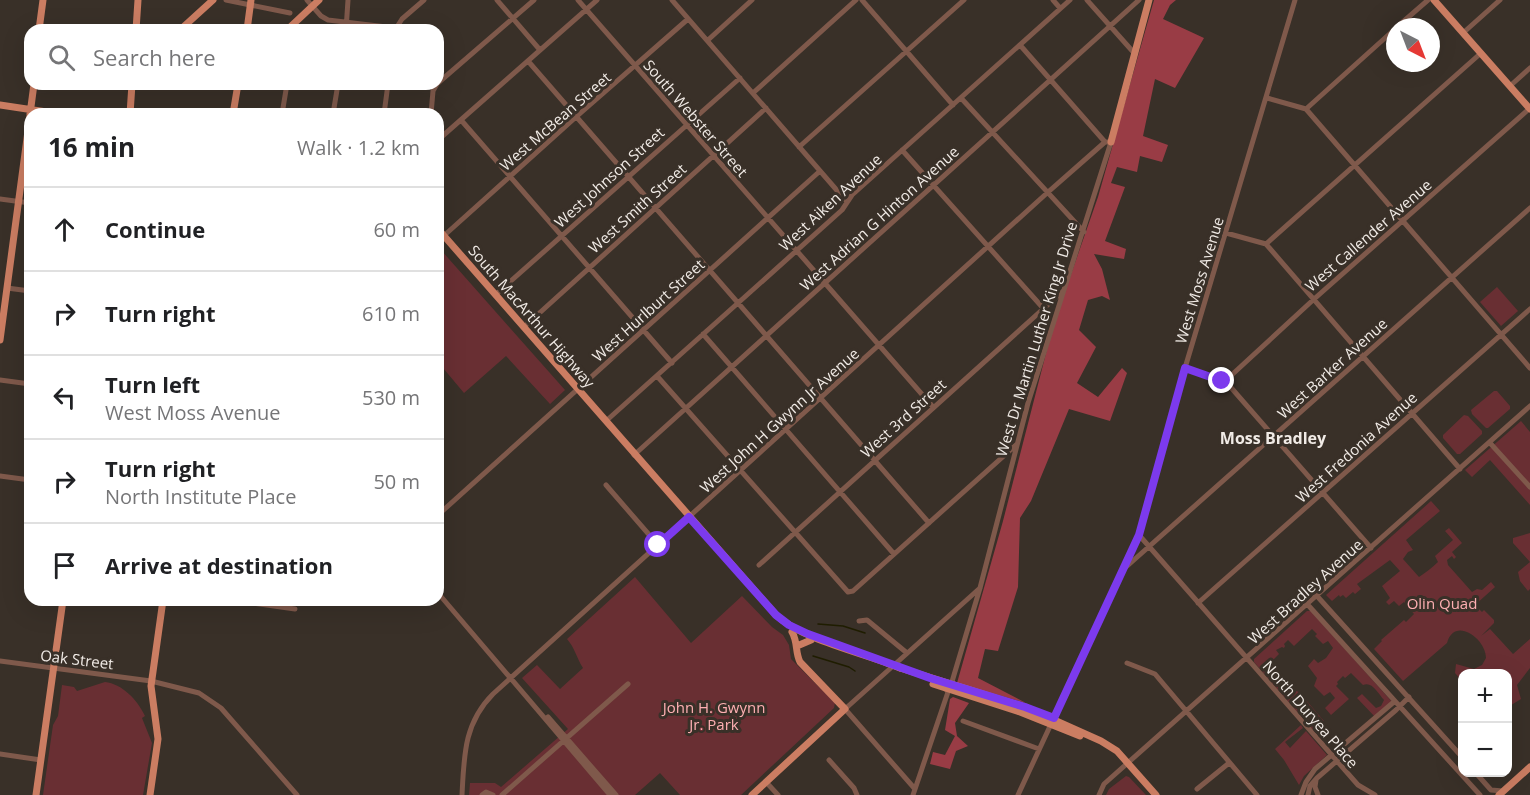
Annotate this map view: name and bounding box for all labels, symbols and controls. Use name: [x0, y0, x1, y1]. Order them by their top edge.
north arrow: [1386, 18, 1440, 72]
search box: [24, 24, 444, 90]
icon: search: [45, 41, 78, 74]
text: Search here: [93, 42, 216, 72]
street label: South Webster Street: [640, 55, 752, 181]
street label: West McBean Street: [495, 67, 615, 175]
street label: West Johnson Street: [550, 122, 668, 232]
text: 16 min: [48, 129, 135, 165]
text: Walk · 1.2 km: [297, 134, 420, 161]
street label: West Adrian G Hinton Avenue: [795, 141, 963, 295]
street label: West Aiken Avenue: [774, 149, 886, 255]
street label: West Smith Street: [584, 159, 690, 257]
street label: West Callender Avenue: [1300, 174, 1436, 296]
icon: ahead: [48, 213, 81, 246]
text: Continue: [105, 214, 205, 244]
street label: West Moss Avenue: [1170, 214, 1228, 346]
text: 60 m: [373, 216, 420, 243]
street label: West Dr Martin Luther King Jr Drive: [991, 219, 1081, 459]
street label: South MacArthur Highway: [464, 240, 600, 392]
street label: West Hurlburt Street: [588, 254, 708, 366]
icon: right: [48, 297, 81, 330]
text: Turn right: [105, 298, 216, 328]
text: 610 m: [362, 300, 420, 327]
street label: West Barker Avenue: [1273, 313, 1391, 423]
street label: West John H Gwynn Jr Avenue: [695, 343, 863, 497]
route end: [1208, 367, 1234, 393]
text: Turn left: [105, 369, 200, 399]
street label: West 3rd Street: [856, 374, 950, 462]
icon: left: [48, 381, 81, 414]
text: 530 m: [362, 384, 420, 411]
street label: West Fredonia Avenue: [1291, 387, 1421, 507]
text: West Moss Avenue: [105, 399, 280, 426]
district label: Moss Bradley: [1220, 427, 1327, 449]
text: Turn right: [105, 453, 216, 483]
icon: right: [48, 465, 81, 498]
text: 50 m: [373, 468, 420, 495]
text: North Institute Place: [105, 483, 296, 510]
route start: [644, 531, 670, 557]
street label: West Bradley Avenue: [1243, 534, 1367, 648]
icon: arrive: [48, 549, 81, 582]
text: Arrive at destination: [105, 550, 333, 580]
park label: Olin Quad: [1407, 593, 1477, 613]
street label: Oak Street: [39, 645, 115, 673]
street label: North Duryea Place: [1259, 656, 1363, 772]
map controls: [1458, 669, 1512, 777]
button: +: [1458, 669, 1512, 723]
park label: John H. Gwynn Jr. Park: [661, 697, 765, 734]
button: −: [1458, 723, 1512, 777]

